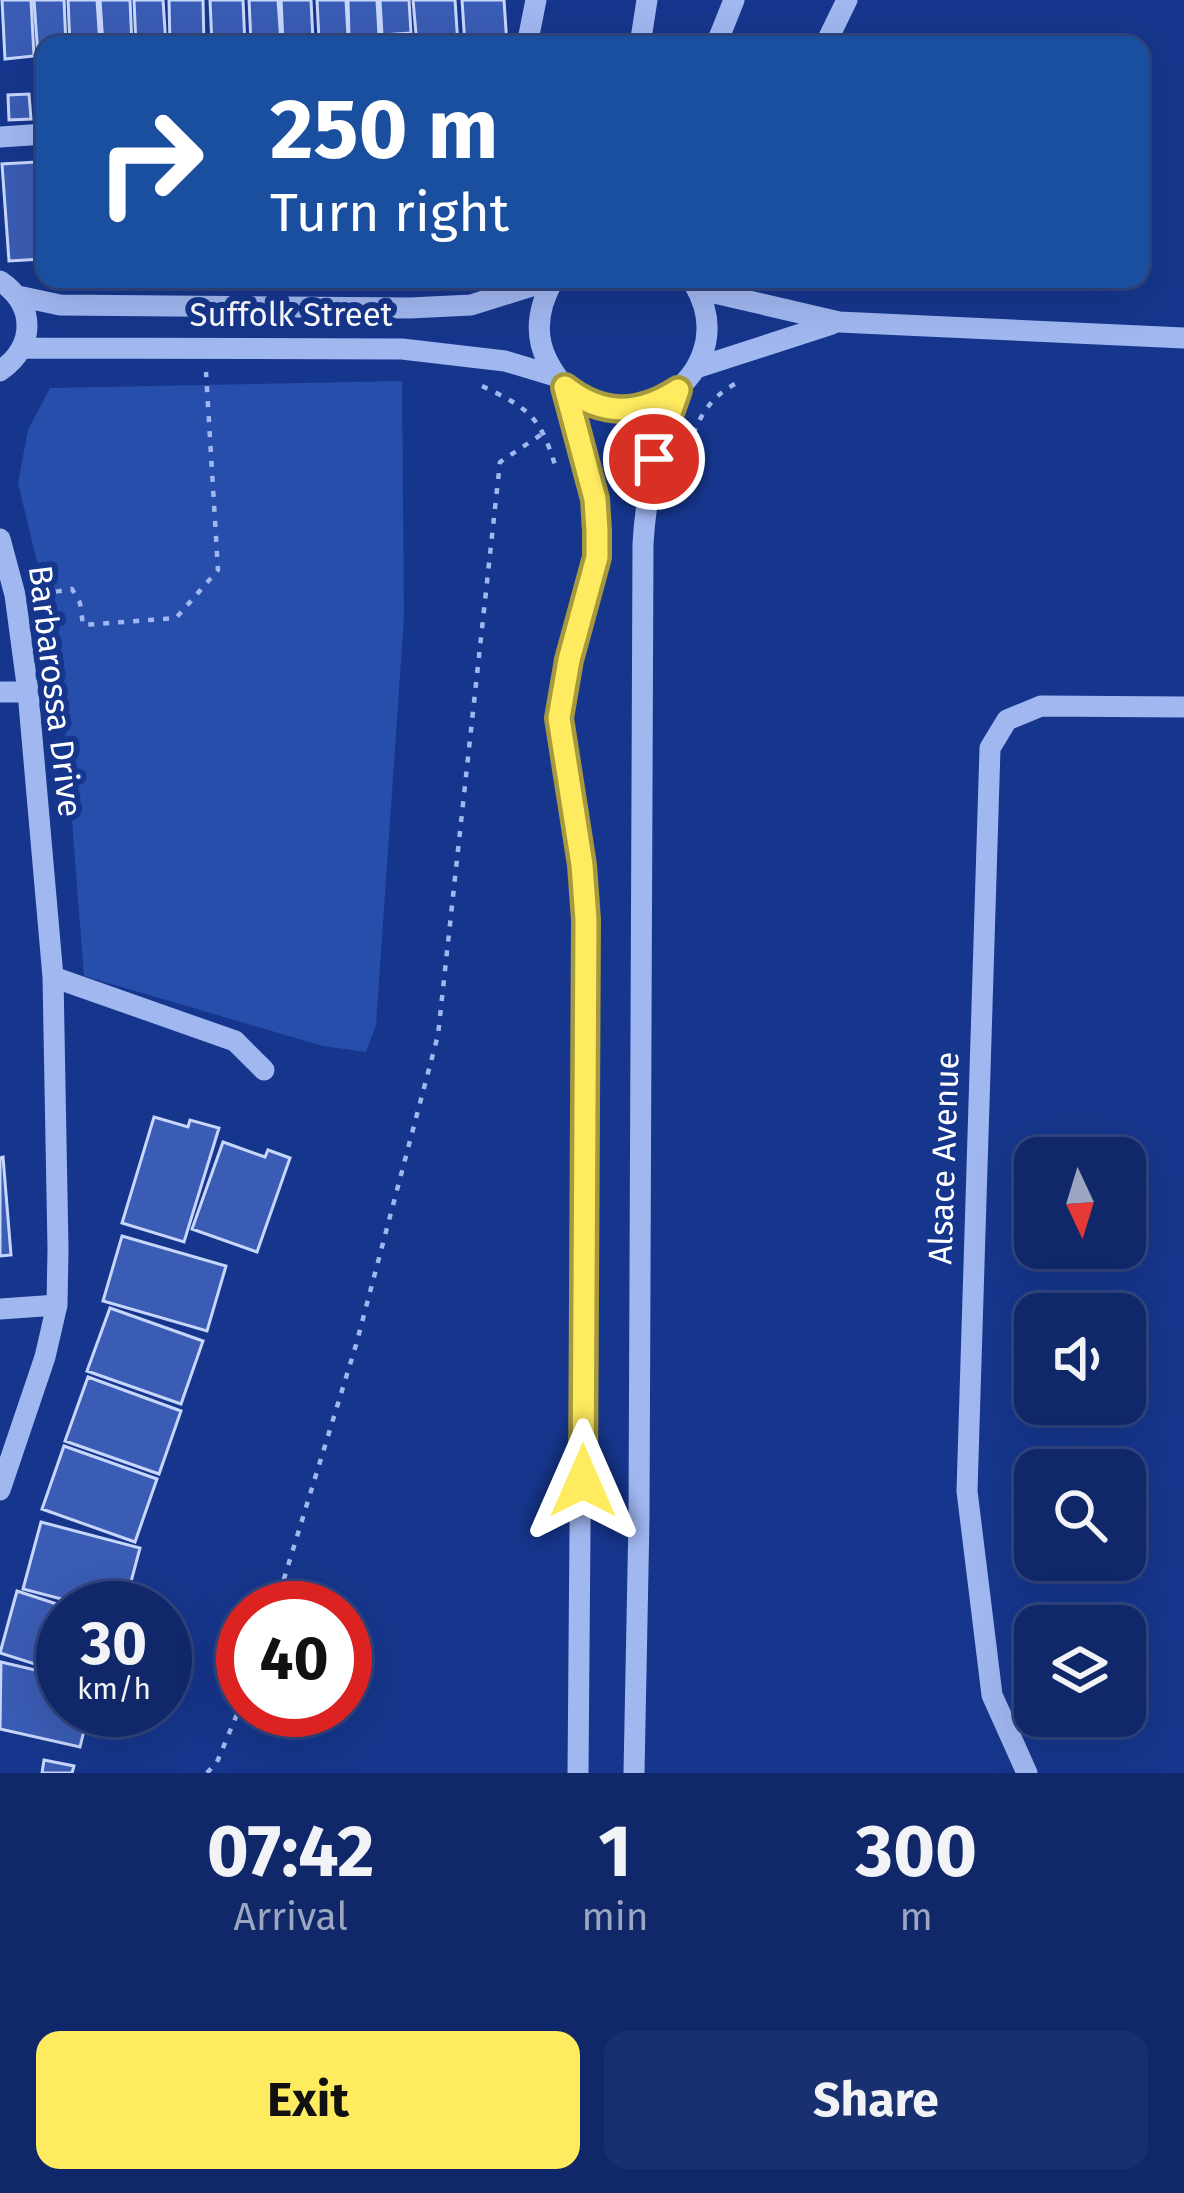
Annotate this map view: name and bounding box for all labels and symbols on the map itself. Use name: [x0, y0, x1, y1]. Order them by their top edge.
street label: Suffolk Street: [189, 295, 393, 335]
pin: [603, 408, 705, 510]
street label: Barbarossa Drive: [20, 563, 90, 819]
street label: Alsace Avenue: [920, 1051, 968, 1265]
north arrow: [1014, 1137, 1146, 1269]
position arrow: [520, 1418, 646, 1544]
speed limit sign: 40: [216, 1581, 372, 1737]

